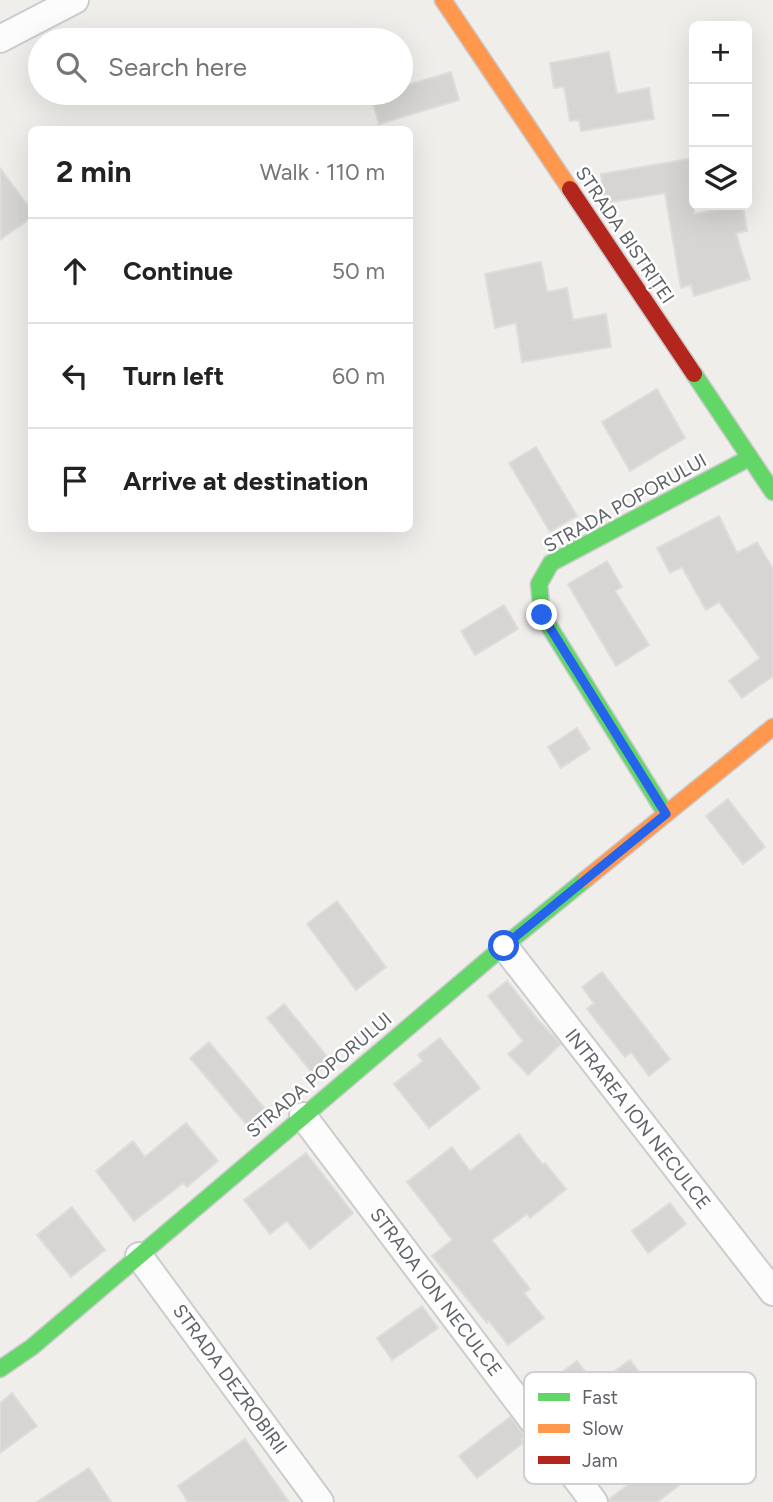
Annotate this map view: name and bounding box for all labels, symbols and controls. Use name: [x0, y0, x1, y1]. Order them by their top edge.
map controls: [689, 21, 752, 210]
button: +: [689, 21, 752, 84]
search box: [28, 28, 413, 105]
icon: search: [52, 48, 90, 86]
text: Search here: [108, 51, 247, 83]
button: −: [689, 84, 752, 147]
button: layers: [689, 147, 752, 210]
text: 2 min: [56, 153, 132, 190]
text: Walk · 110 m: [260, 158, 385, 186]
street label: STRADA BISTRIȚEI: [571, 162, 679, 308]
icon: ahead: [56, 252, 94, 290]
text: Continue: [123, 255, 233, 287]
text: 50 m: [332, 257, 385, 285]
icon: left: [56, 357, 94, 395]
text: Turn left: [123, 360, 224, 392]
text: 60 m: [332, 362, 385, 390]
street label: STRADA POPORULUI: [539, 449, 711, 557]
icon: arrive: [56, 462, 94, 500]
text: Arrive at destination: [123, 465, 368, 497]
route end: [526, 599, 557, 630]
route start: [488, 930, 519, 961]
street label: STRADA POPORULUI: [242, 1007, 396, 1143]
street label: INTRAREA ION NECULCE: [560, 1024, 716, 1214]
street label: STRADA ION NECULCE: [365, 1203, 507, 1381]
street label: STRADA DEZROBIRII: [168, 1300, 292, 1458]
legend: [524, 1372, 756, 1484]
text: Fast: [582, 1386, 618, 1409]
text: Slow: [582, 1417, 624, 1440]
text: Jam: [582, 1449, 618, 1472]

